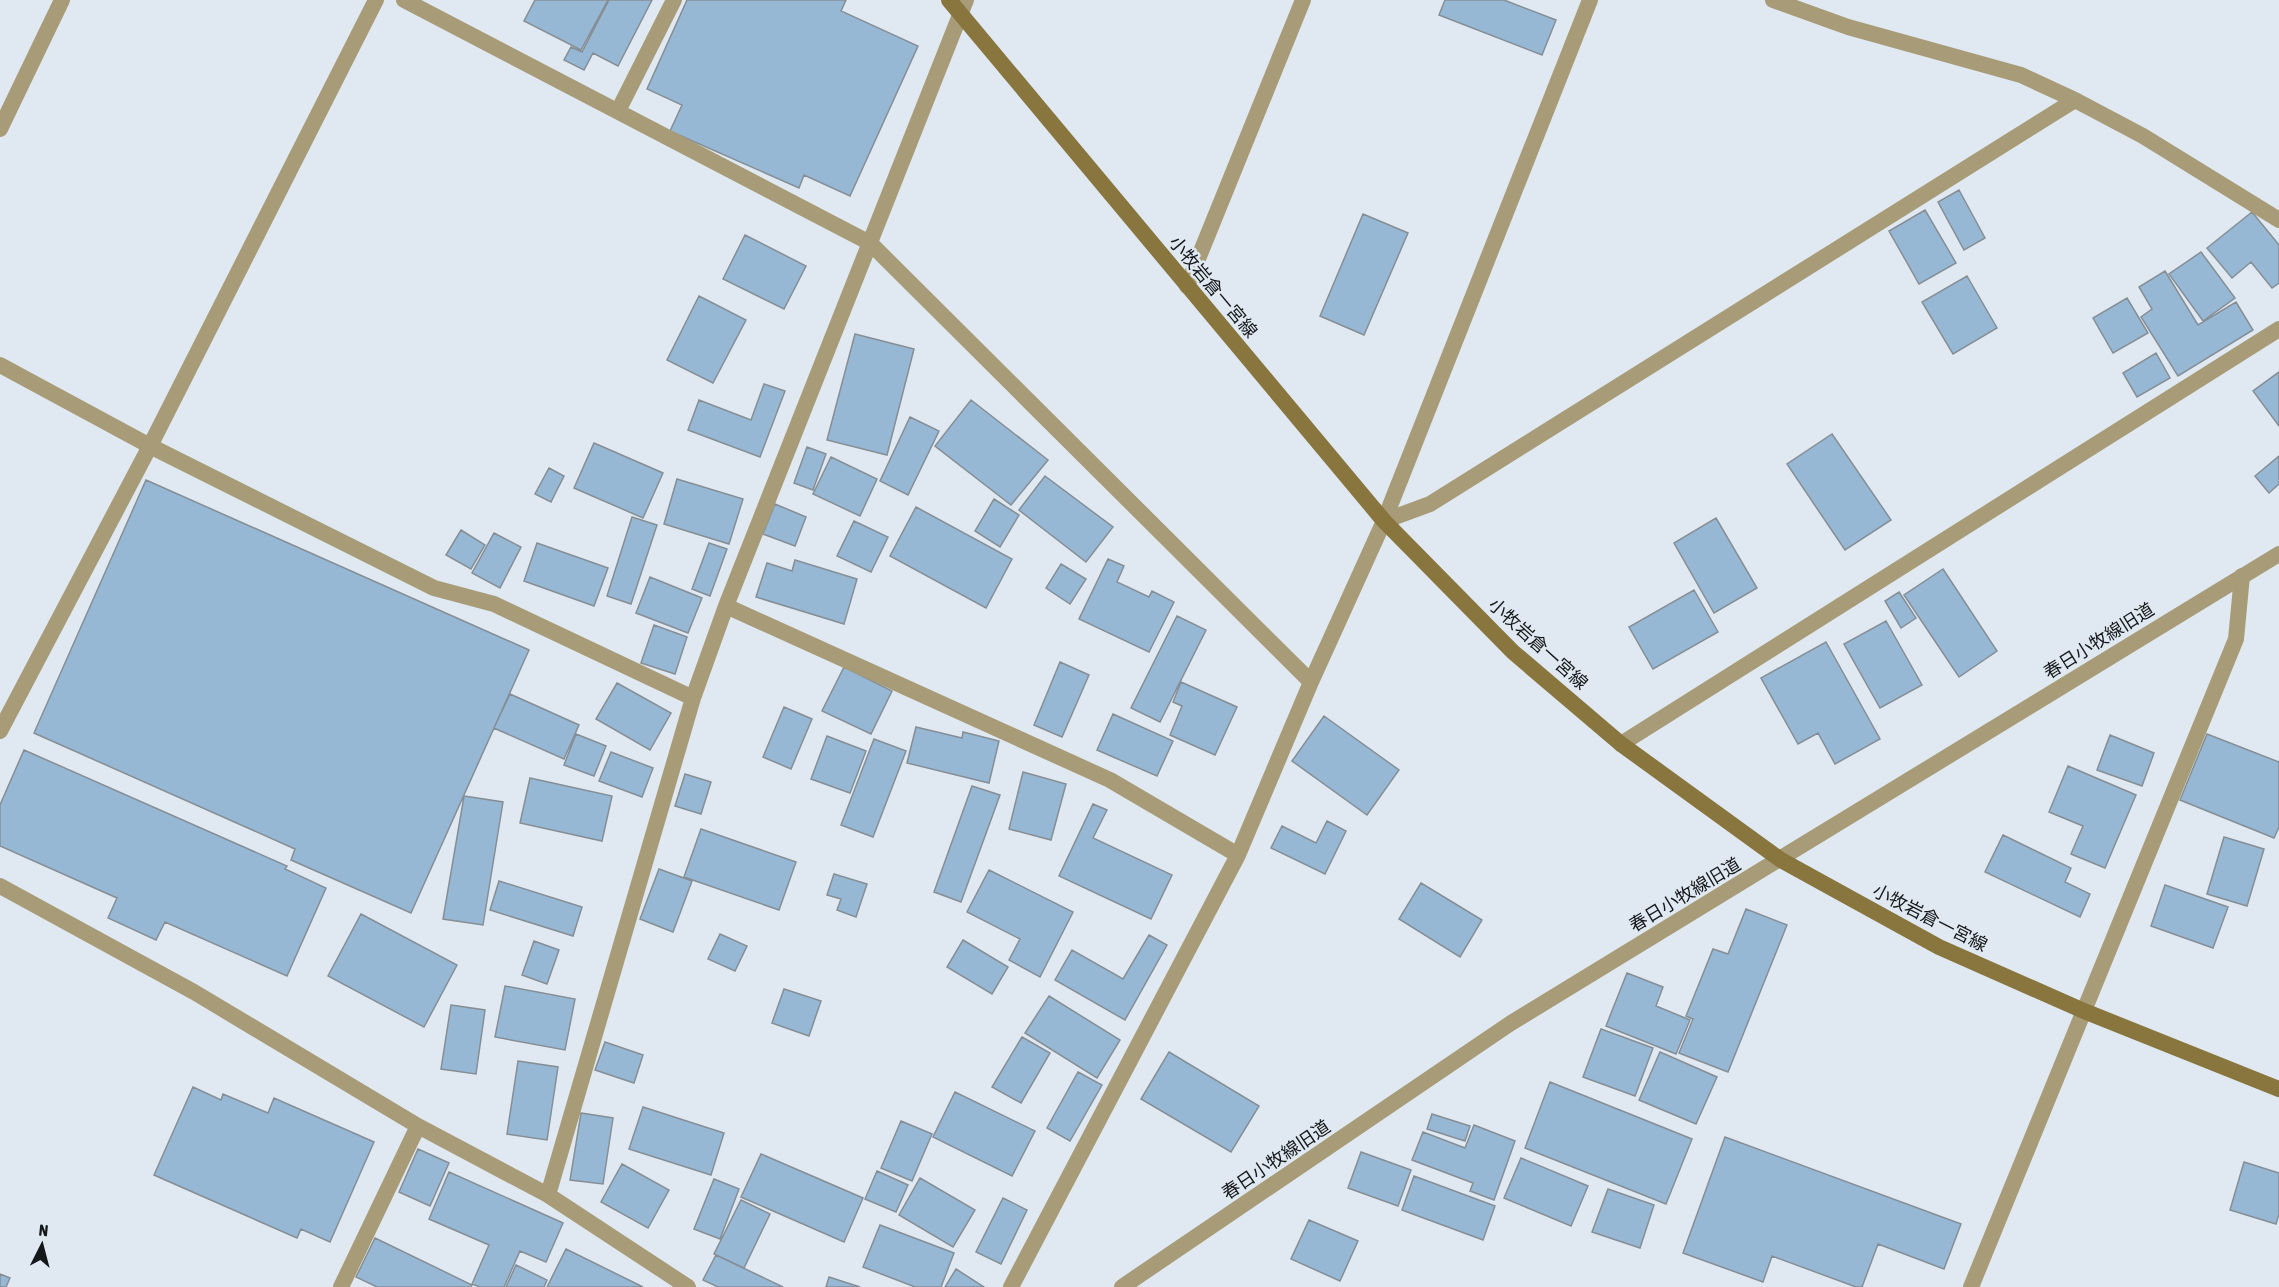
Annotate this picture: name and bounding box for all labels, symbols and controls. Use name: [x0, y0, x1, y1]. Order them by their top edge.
street label: 小牧岩倉一宮線: [1165, 232, 1262, 342]
street label: 小牧岩倉一宮線: [1484, 594, 1592, 694]
street label: 春日小牧線旧道: [2040, 598, 2158, 683]
street label: 春日小牧線旧道: [1625, 853, 1744, 936]
street label: 小牧岩倉一宮線: [1869, 880, 1991, 956]
street label: 春日小牧線旧道: [1218, 1116, 1334, 1204]
north arrow: [12, 1215, 72, 1275]
text: N: [38, 1221, 49, 1240]

